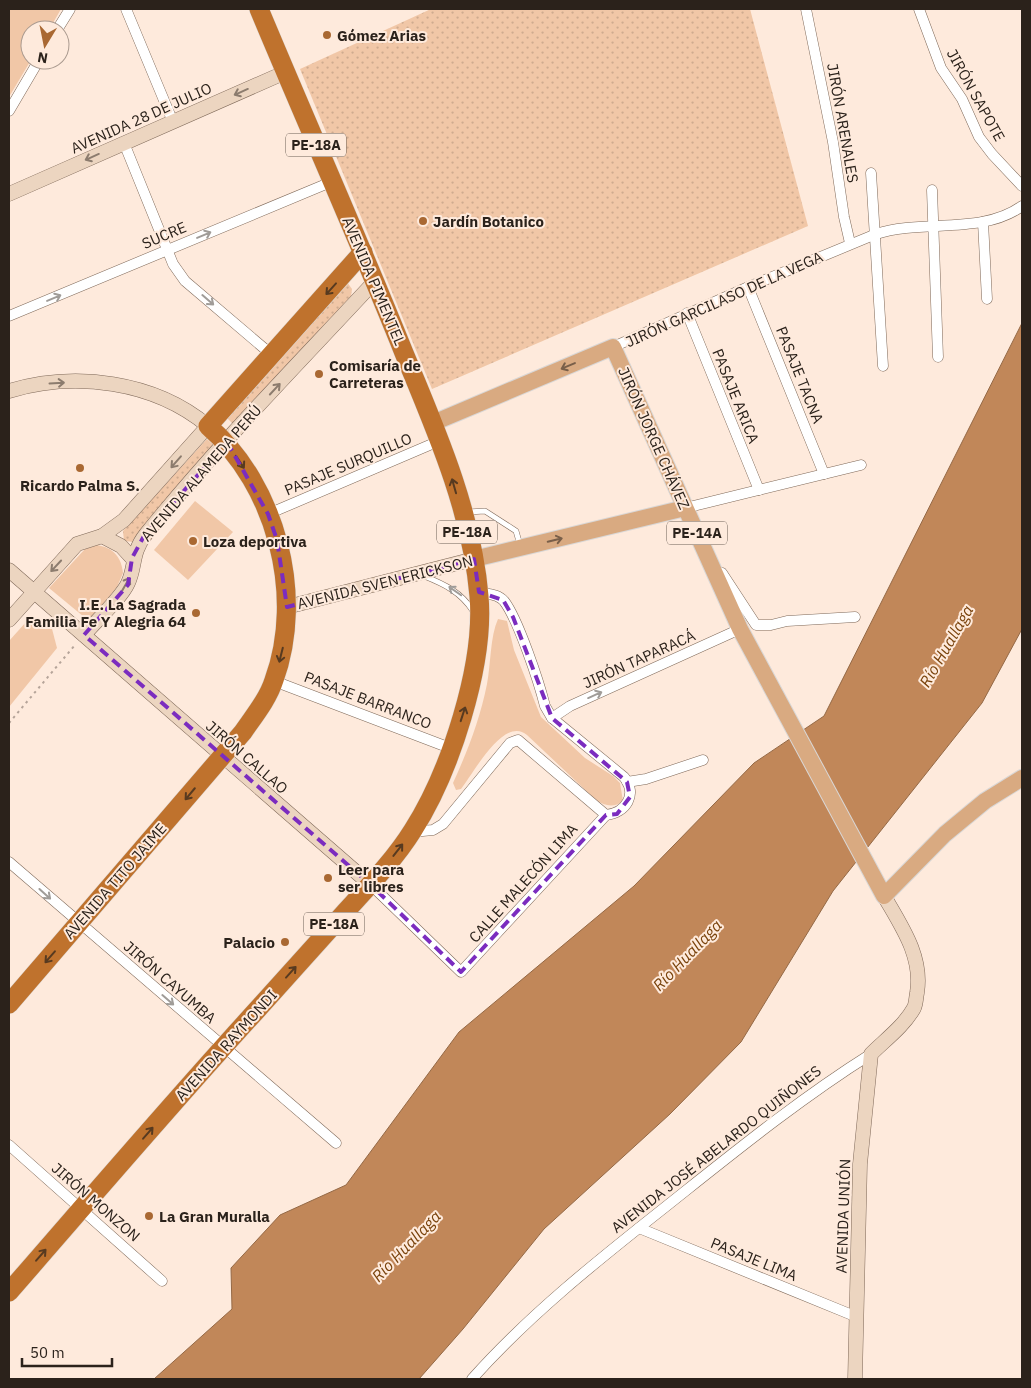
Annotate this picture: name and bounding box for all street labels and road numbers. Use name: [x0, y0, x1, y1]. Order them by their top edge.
street label: JIRÓN SAPOTE: [943, 45, 1009, 145]
street label: JIRÓN ARENALES: [823, 62, 863, 184]
street label: AVENIDA 28 DE JULIO: [68, 78, 214, 158]
road number: PE-18A: [286, 134, 346, 156]
street label: AVENIDA PIMENTEL: [338, 214, 410, 349]
street label: SUCRE: [139, 217, 189, 253]
street label: JIRÓN GARCILASO DE LA VEGA: [622, 247, 826, 351]
street label: PASAJE TACNA: [772, 324, 828, 427]
street label: PASAJE ARICA: [708, 346, 764, 447]
street label: JIRÓN JORGE CHÁVEZ: [614, 364, 694, 512]
street label: AVENIDA ALAMEDA PERÚ: [136, 401, 266, 545]
street label: PASAJE SURQUILLO: [281, 429, 415, 499]
road number: PE-18A: [437, 520, 497, 544]
road number: PE-14A: [667, 522, 727, 544]
street label: AVENIDA SVEN ERICKSON: [295, 551, 475, 613]
street label: JIRÓN TAPARACÁ: [580, 626, 698, 692]
street label: PASAJE BARRANCO: [302, 667, 434, 733]
street label: JIRÓN CALLAO: [202, 716, 292, 798]
street label: AVENIDA TITO JAIME: [59, 819, 171, 943]
street label: CALLE MALECÓN LIMA: [465, 819, 582, 946]
road number: PE-18A: [304, 912, 364, 936]
street label: JIRÓN CAYUMBA: [120, 937, 220, 1028]
street label: AVENIDA RAYMONDI: [171, 985, 281, 1105]
street label: AVENIDA JOSÉ ABELARDO QUIÑONES: [607, 1061, 825, 1237]
street label: JIRÓN MONZON: [48, 1158, 144, 1246]
street label: AVENIDA UNIÓN: [832, 1158, 854, 1274]
street label: PASAJE LIMA: [708, 1233, 800, 1285]

